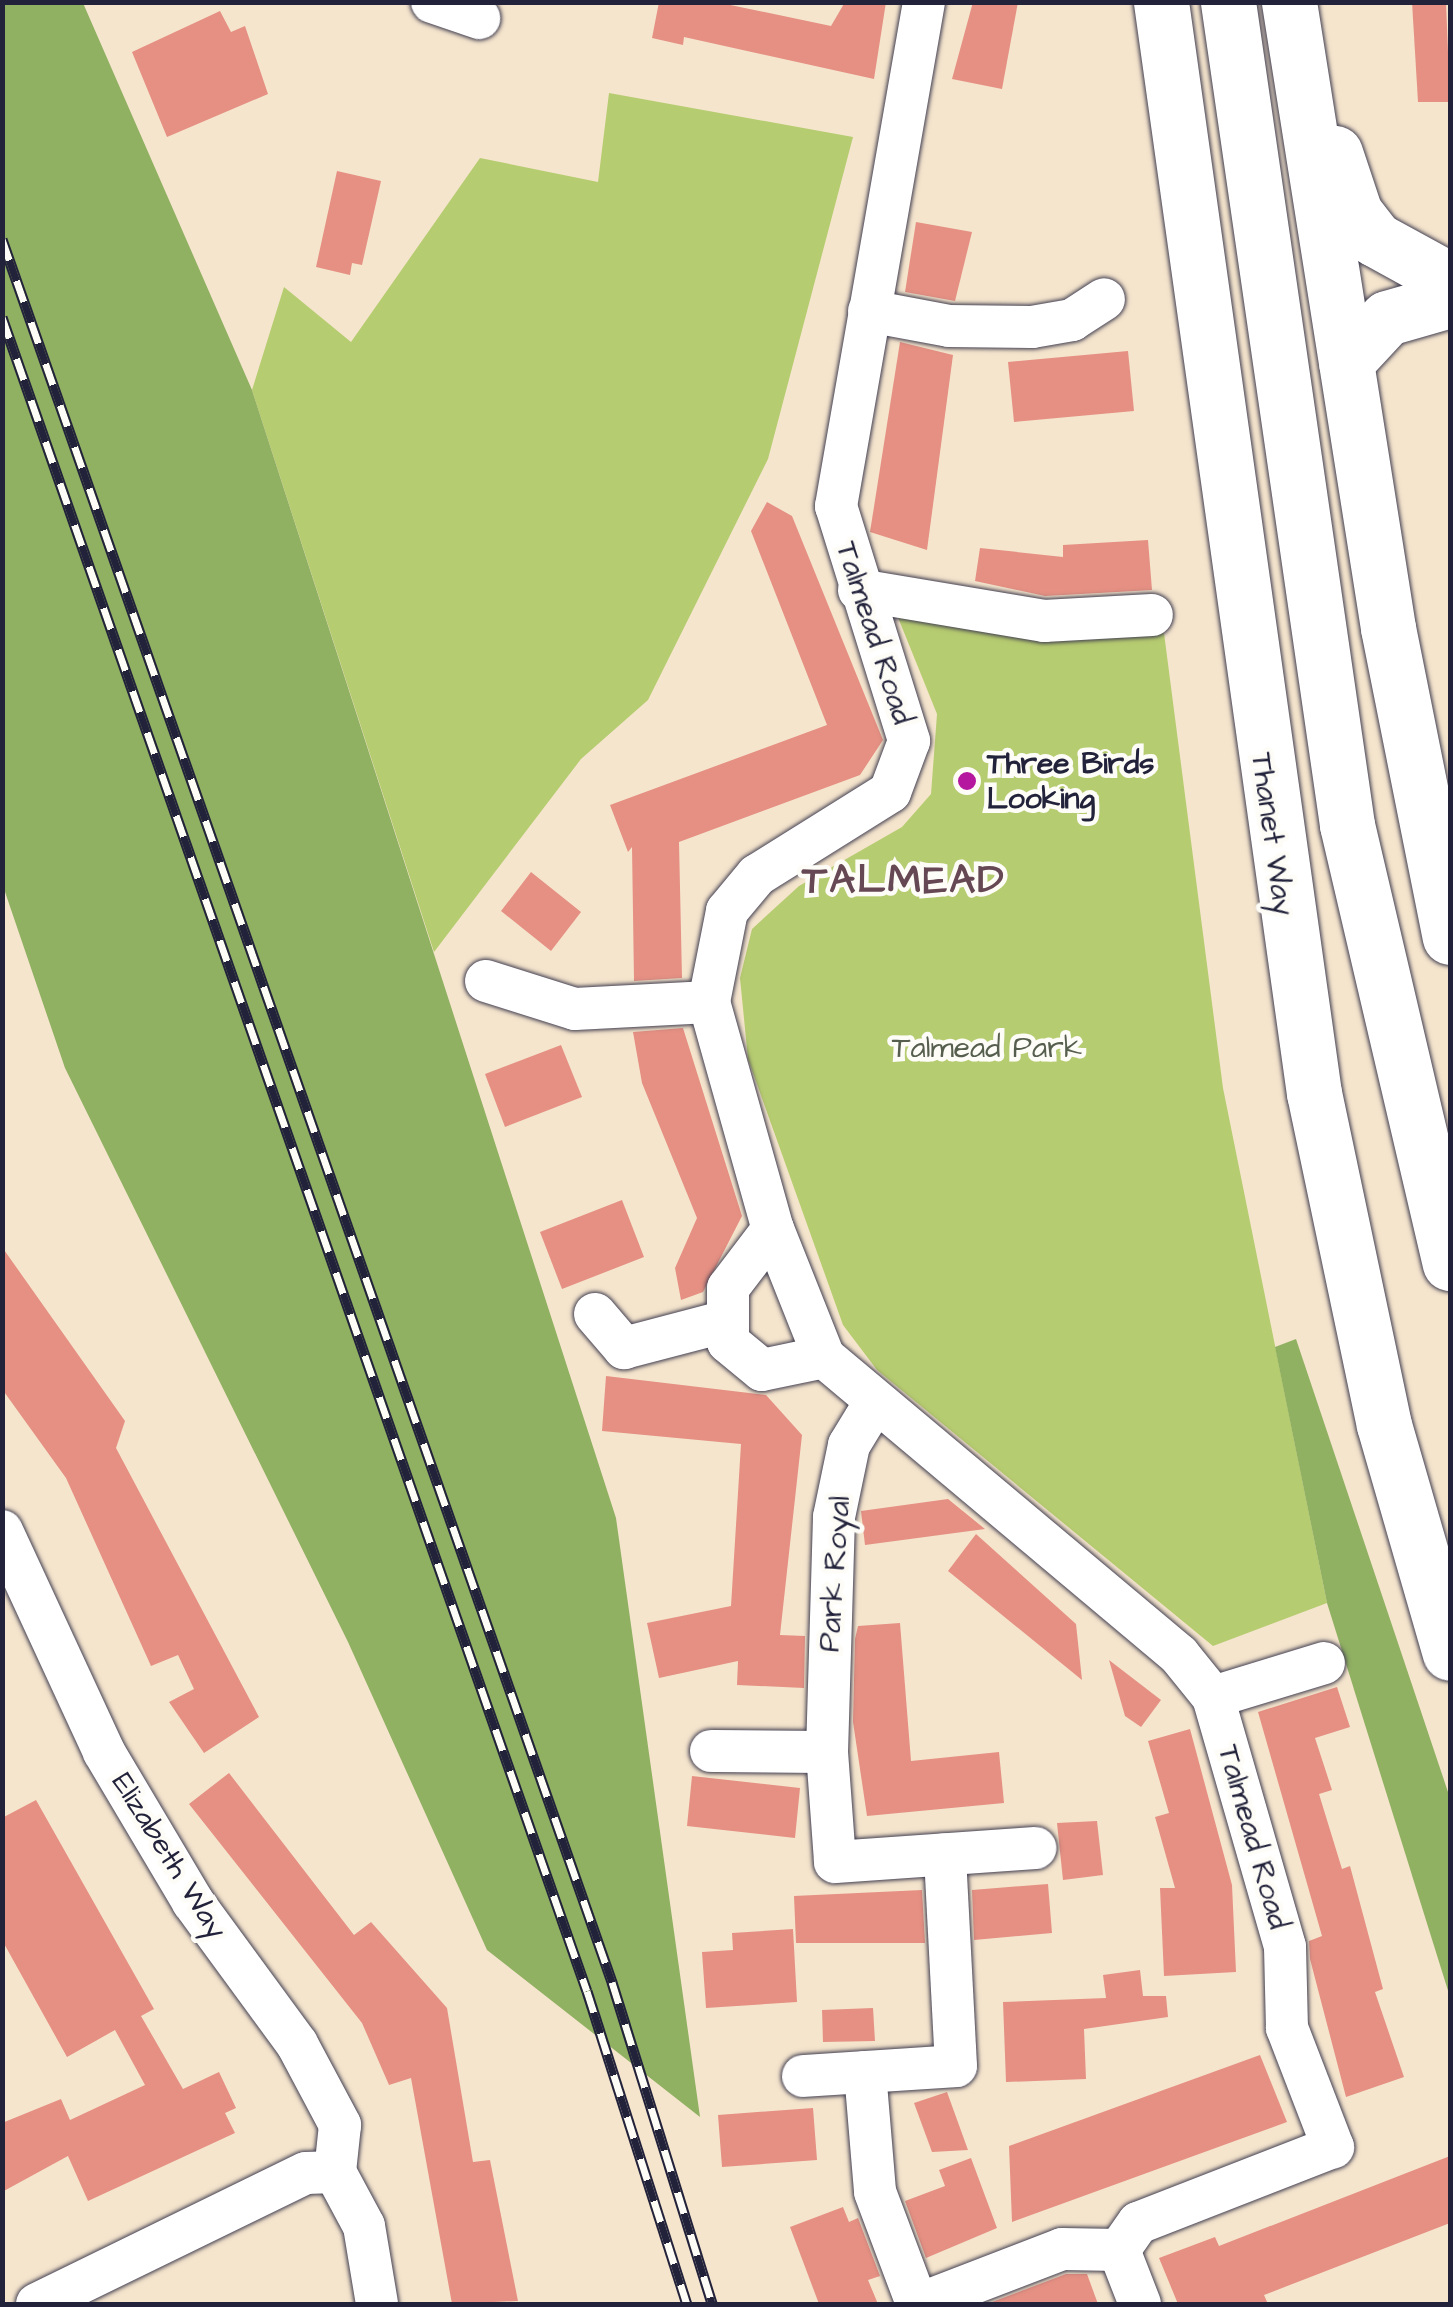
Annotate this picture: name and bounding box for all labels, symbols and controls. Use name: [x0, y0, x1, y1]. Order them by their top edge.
street label: Talmead Road: [828, 537, 920, 729]
place label: Three Birds Looking: [987, 746, 1154, 816]
street label: Thanet Way: [1243, 750, 1301, 918]
marker: Three Birds Looking: [956, 770, 978, 792]
district label: TALMEAD: [802, 857, 1006, 905]
park label: Talmead Park: [892, 1030, 1082, 1066]
street label: Park Royal: [812, 1495, 858, 1653]
street label: Talmead Road: [1210, 1741, 1296, 1933]
street label: Elizabeth Way: [104, 1766, 234, 1946]

